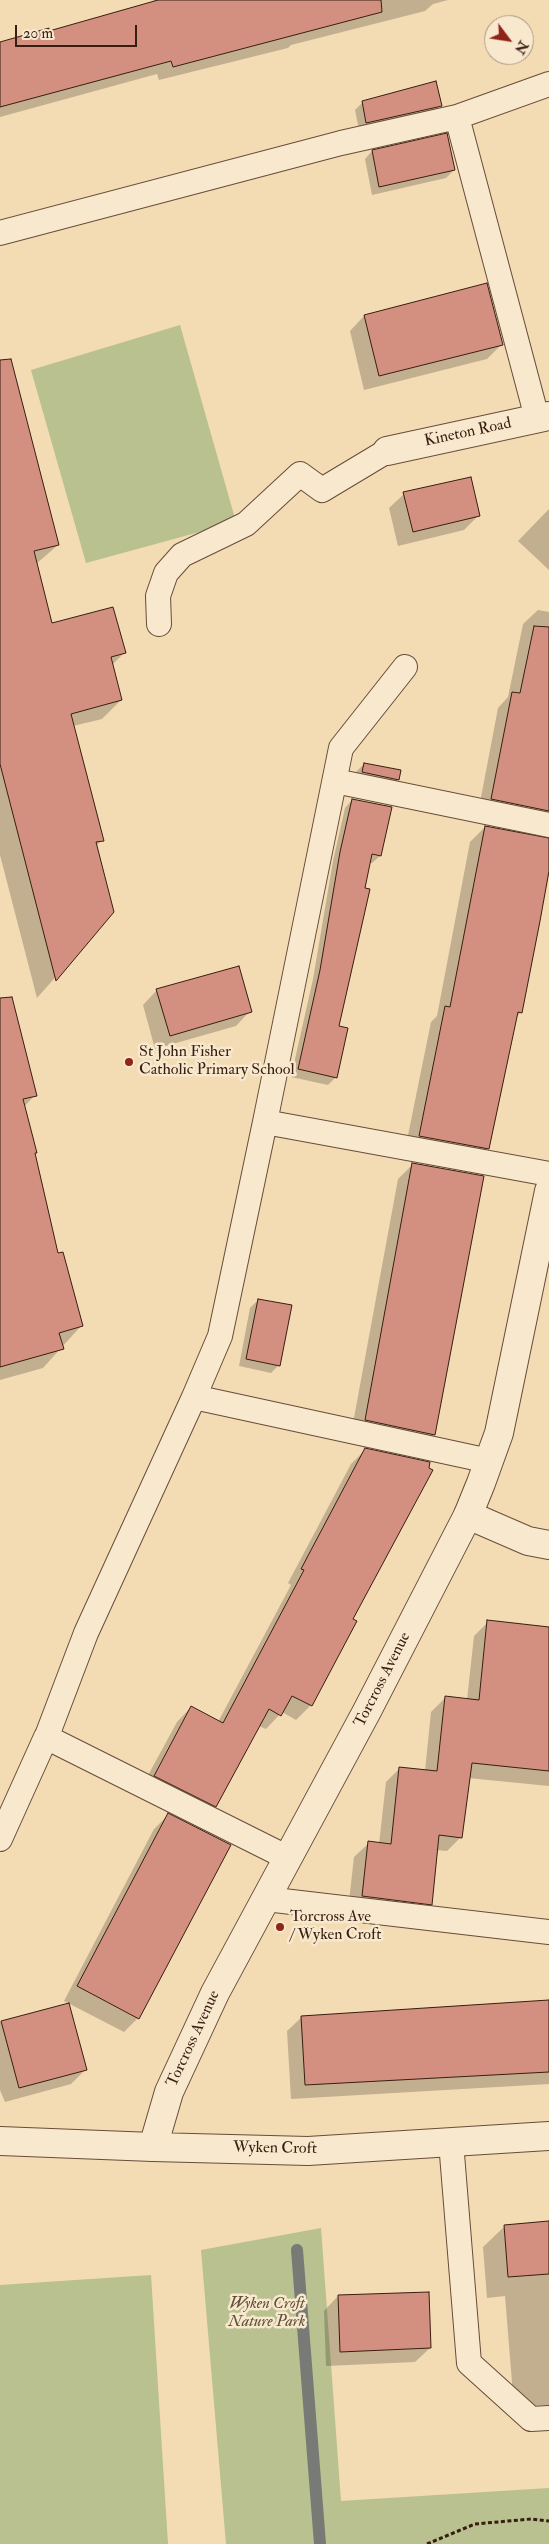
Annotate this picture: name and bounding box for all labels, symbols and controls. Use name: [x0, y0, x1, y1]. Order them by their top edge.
scale bar: [18, 15, 140, 47]
north arrow: [484, 15, 534, 65]
text: 20 m: [23, 24, 53, 43]
text: N: [511, 38, 532, 57]
street label: Kineton Road: [423, 414, 513, 452]
place label: St John Fisher Catholic Primary School: [139, 1043, 294, 1081]
marker: St John Fisher Catholic Primary School: [123, 1056, 135, 1068]
street label: Torcross Avenue: [351, 1629, 415, 1731]
place label: Torcross Ave / Wyken Croft: [290, 1908, 381, 1946]
marker: Torcross Ave / Wyken Croft: [274, 1921, 286, 1933]
street label: Torcross Avenue: [163, 1988, 225, 2090]
street label: Wyken Croft: [233, 2139, 317, 2159]
park label: Wyken Croft Nature Park: [229, 2295, 305, 2333]

